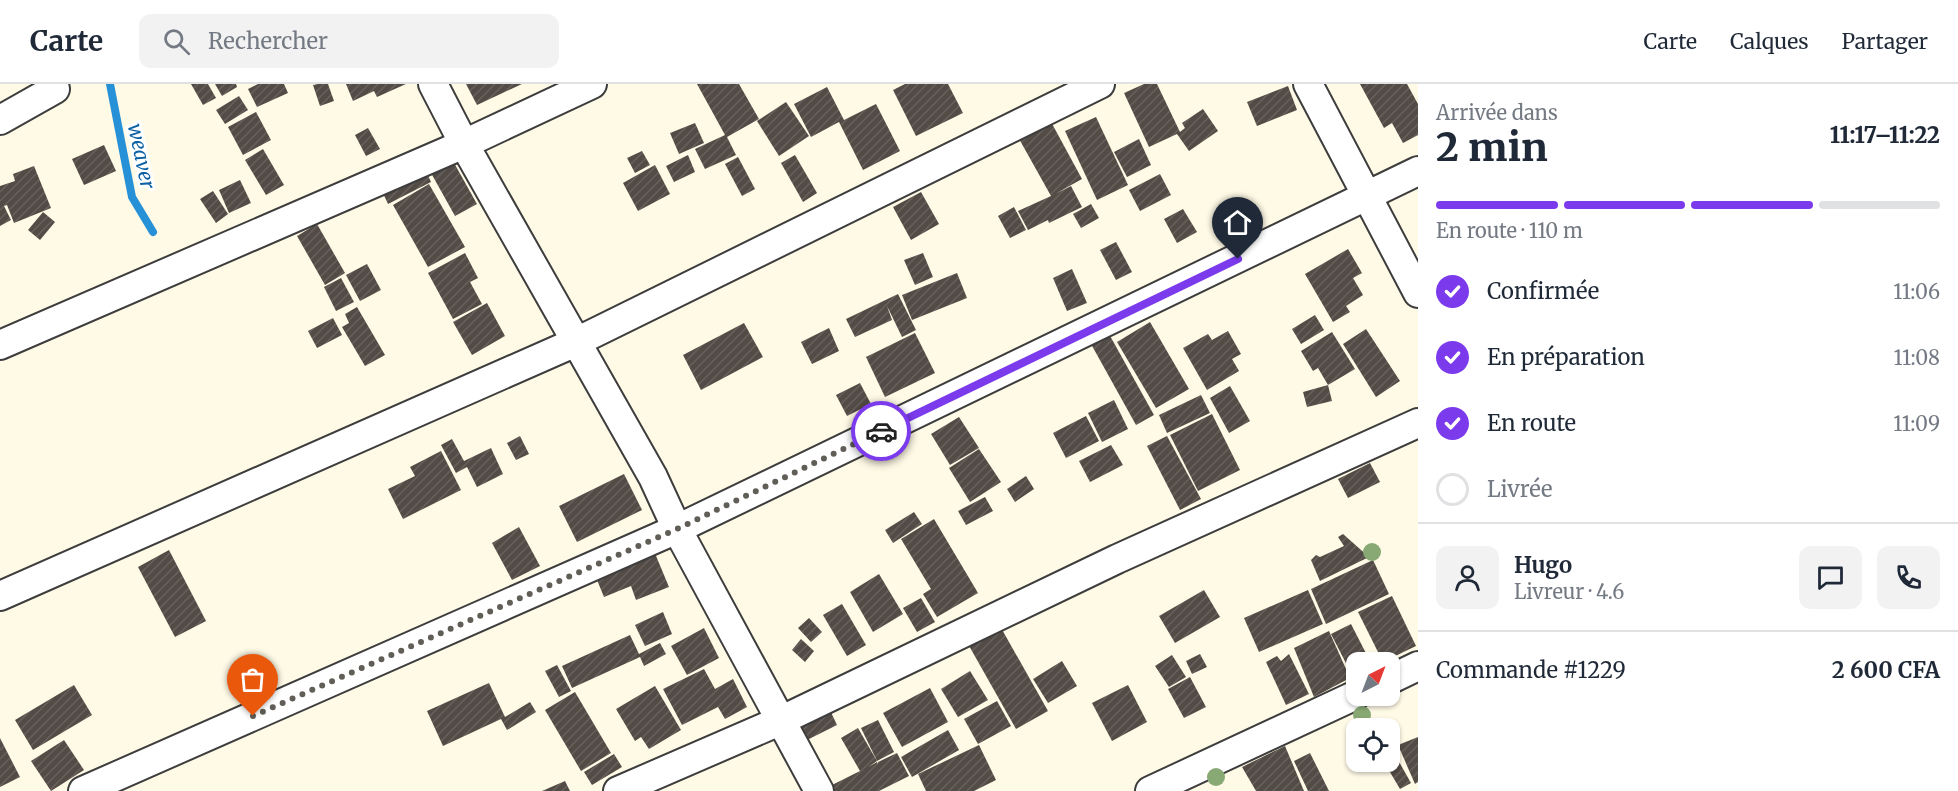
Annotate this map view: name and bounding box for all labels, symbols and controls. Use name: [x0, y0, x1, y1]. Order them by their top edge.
search box: [139, 14, 559, 68]
text: Carte: [30, 23, 103, 59]
icon: search: [160, 25, 193, 58]
text: Rechercher: [208, 27, 328, 55]
text: Carte: [1644, 28, 1697, 55]
text: Calques: [1730, 28, 1809, 55]
text: Partager: [1842, 28, 1928, 55]
text: Arrivée dans: [1436, 100, 1558, 125]
water label: weaver: [123, 121, 161, 192]
text: 11:17–11:22: [1830, 121, 1940, 149]
text: 2 min: [1436, 123, 1548, 172]
pin: [1212, 197, 1263, 259]
icon: home: [1221, 206, 1254, 239]
text: En route · 110 m: [1436, 218, 1583, 243]
icon: check: [1436, 275, 1469, 308]
text: Confirmée: [1487, 277, 1599, 305]
text: 11:06: [1893, 279, 1940, 304]
icon: check: [1436, 341, 1469, 374]
text: En préparation: [1487, 343, 1645, 371]
text: 11:08: [1894, 345, 1940, 370]
courier: [851, 401, 911, 461]
icon: check: [1436, 407, 1469, 440]
text: En route: [1487, 409, 1576, 437]
text: 11:09: [1893, 411, 1940, 436]
icon: car: [865, 415, 898, 448]
text: Livrée: [1487, 475, 1553, 503]
button: person: [1436, 546, 1499, 609]
button: chat: [1799, 546, 1862, 609]
button: phone: [1877, 546, 1940, 609]
text: Hugo: [1514, 551, 1572, 579]
text: Livreur · 4.6: [1514, 579, 1624, 604]
north arrow: [1346, 652, 1400, 706]
map controls: [1346, 652, 1400, 772]
pin: [227, 654, 278, 716]
text: Commande #1229: [1436, 656, 1626, 684]
text: 2 600 CFA: [1832, 656, 1940, 684]
icon: bag: [236, 663, 269, 696]
button: locate: [1346, 718, 1400, 772]

